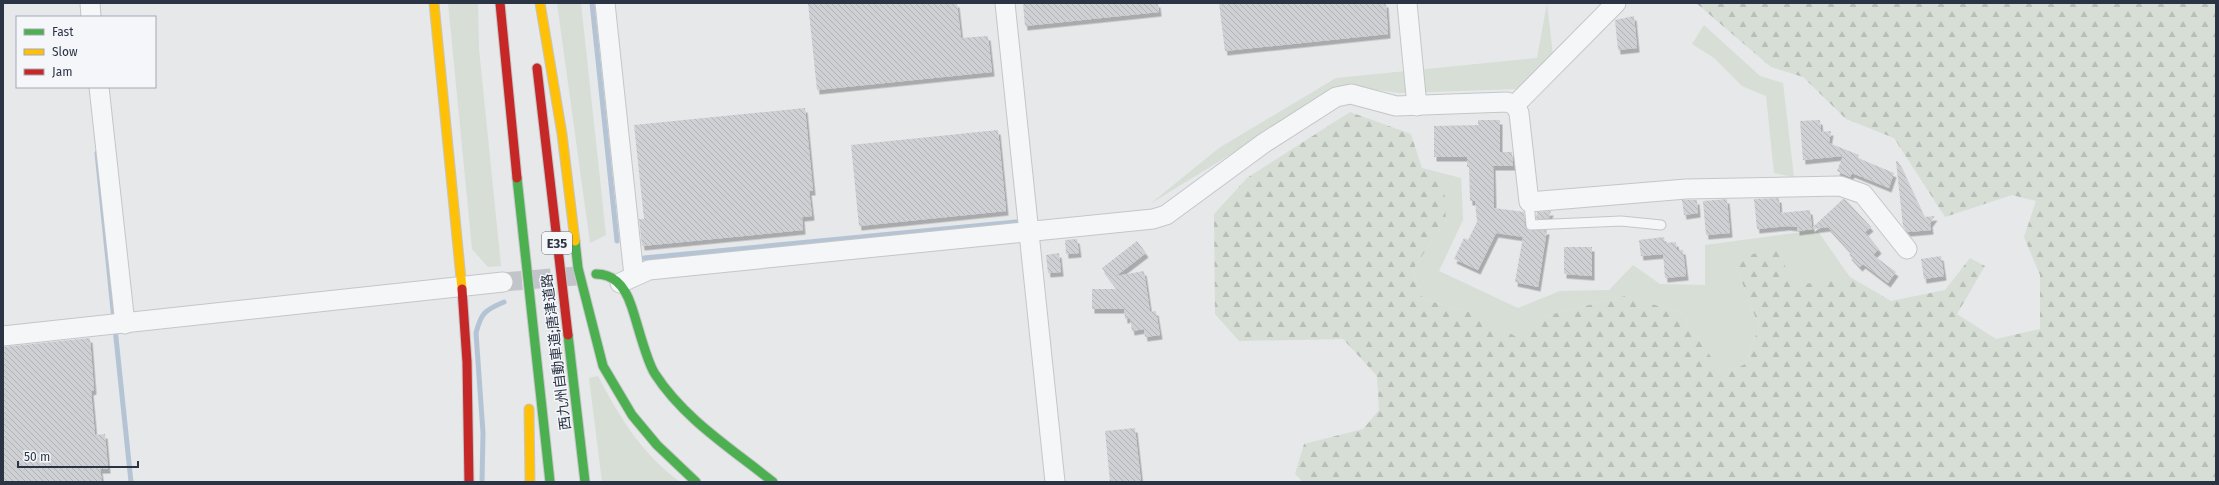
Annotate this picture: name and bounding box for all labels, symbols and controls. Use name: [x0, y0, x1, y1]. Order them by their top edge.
legend: [16, 16, 156, 88]
text: Fast: [52, 25, 74, 39]
text: Slow: [52, 45, 78, 59]
text: Jam: [52, 65, 72, 79]
road number: E35: [542, 232, 572, 254]
street label: 西九州自動車道;唐津道路: [538, 273, 575, 431]
scale bar: [18, 443, 138, 469]
text: 50 m: [24, 450, 50, 464]

